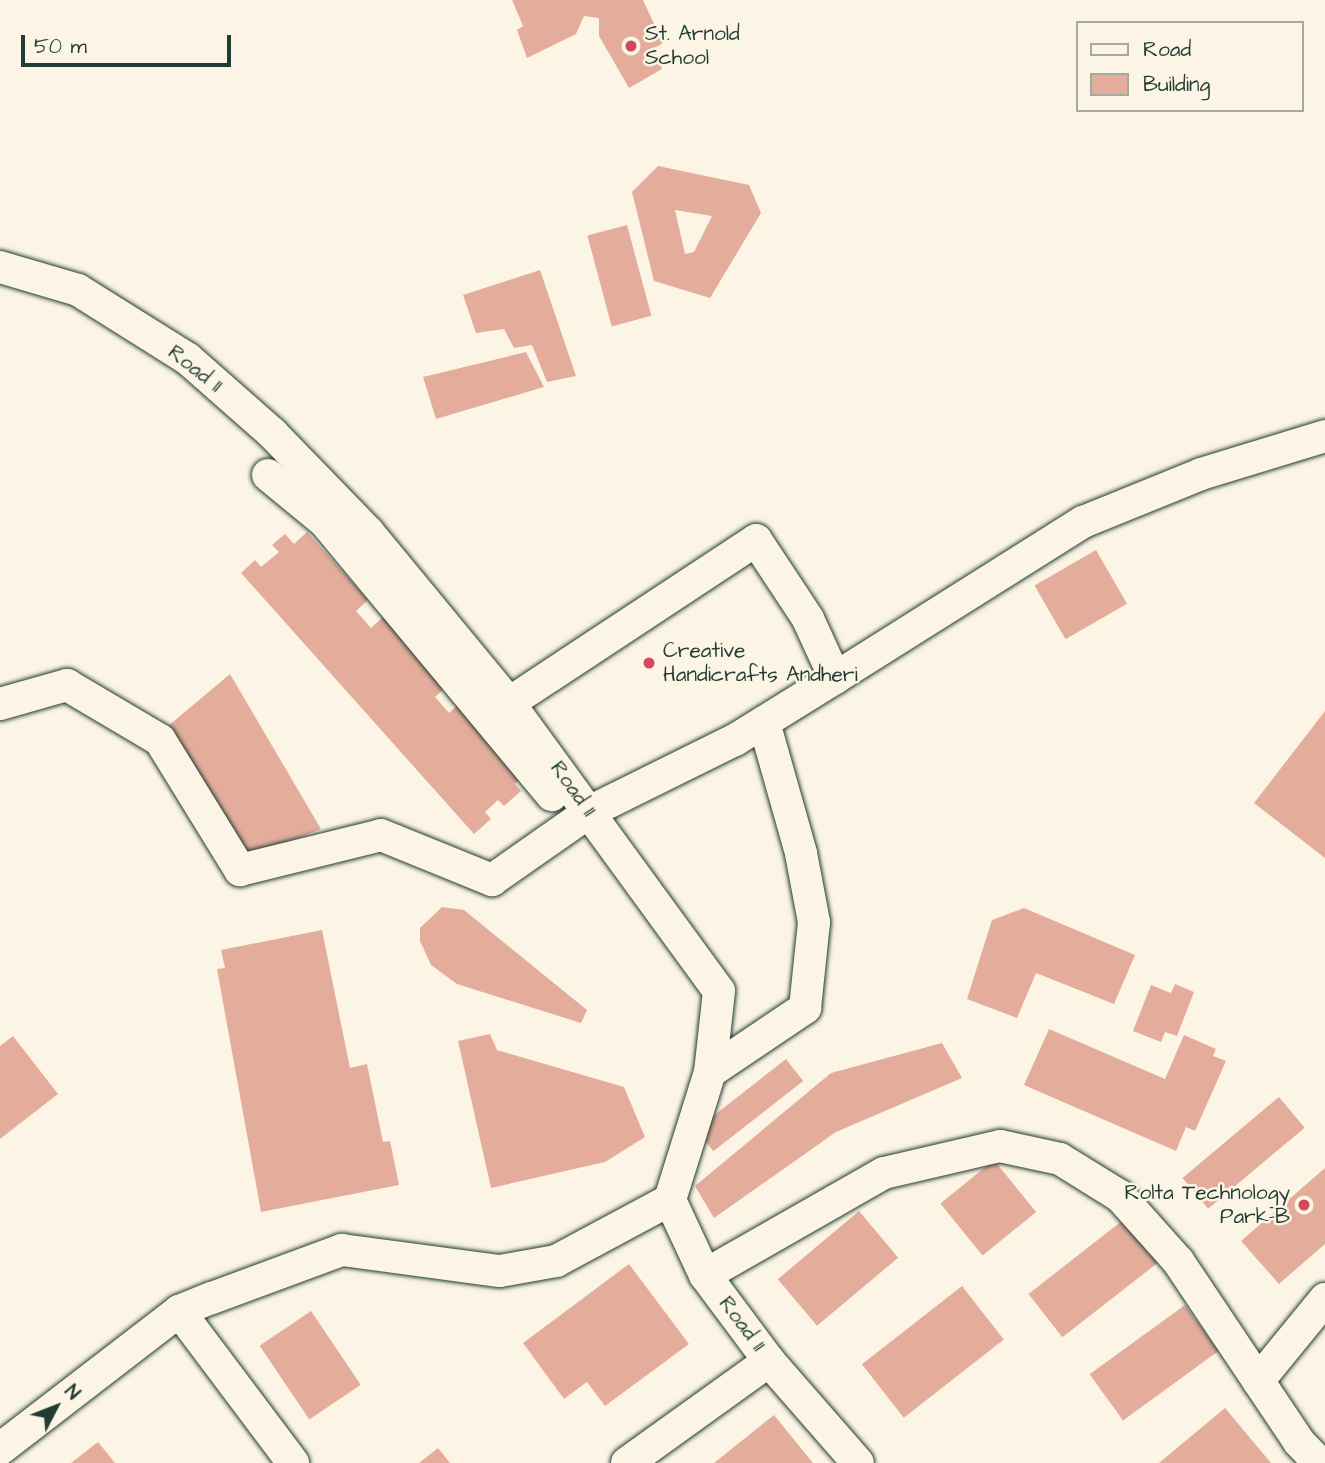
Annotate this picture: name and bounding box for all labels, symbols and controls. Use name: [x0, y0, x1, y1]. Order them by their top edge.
scale bar: [24, 21, 234, 65]
place label: St. Arnold School: [645, 21, 740, 71]
legend: [1076, 21, 1304, 112]
text: 50 m: [34, 32, 87, 61]
text: Road: [1143, 35, 1191, 64]
marker: St. Arnold School: [623, 38, 639, 54]
text: Building: [1143, 70, 1210, 99]
street label: Road 11: [163, 340, 227, 398]
place label: Creative Handicrafts Andheri: [663, 638, 858, 688]
marker: Creative Handicrafts Andheri: [641, 655, 657, 671]
street label: Road 11: [545, 757, 601, 821]
place label: Rolta Technology Park-B: [1124, 1180, 1290, 1230]
marker: Rolta Technology Park-B: [1296, 1197, 1312, 1213]
street label: Road 11: [713, 1292, 771, 1356]
north arrow: [21, 1372, 91, 1442]
text: N: [58, 1379, 86, 1406]

